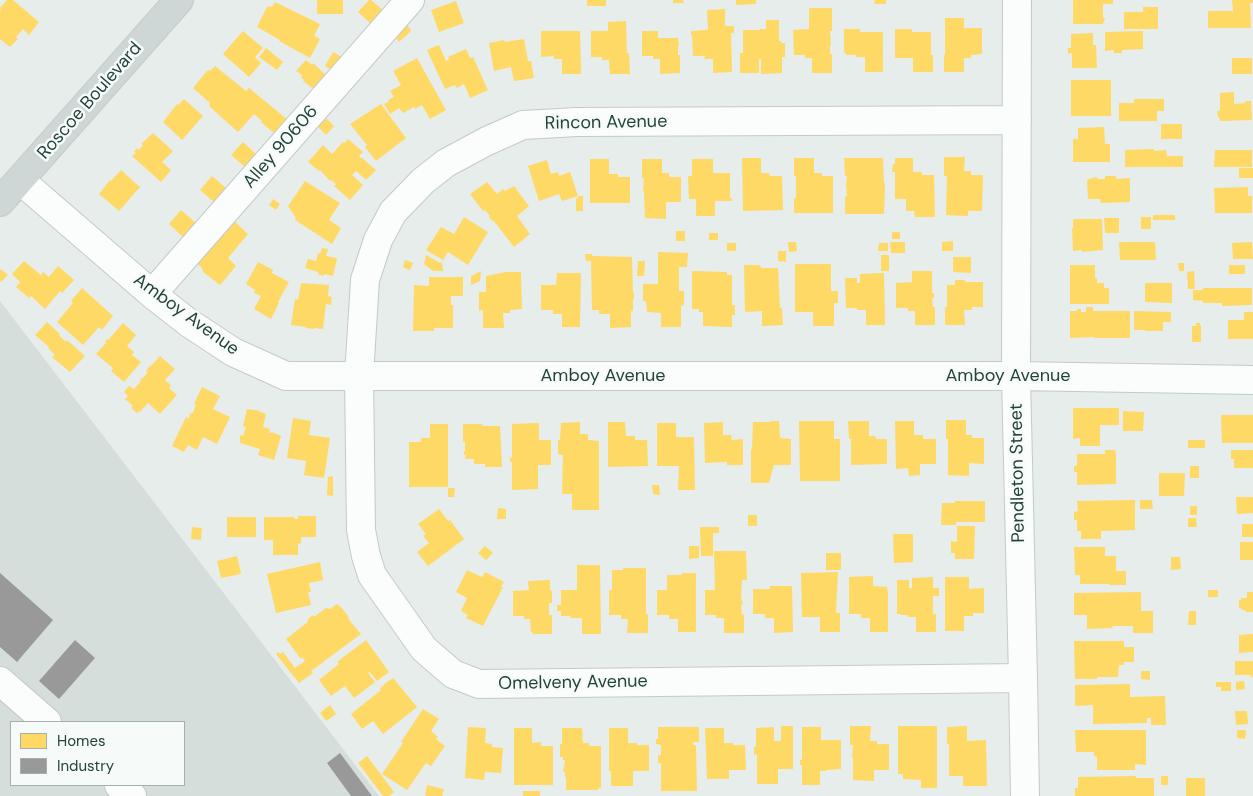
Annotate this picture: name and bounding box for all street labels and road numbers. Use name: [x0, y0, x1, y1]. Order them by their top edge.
street label: Roscoe Boulevard: [33, 38, 147, 164]
street label: Alley 90606: [239, 101, 323, 193]
street label: Rincon Avenue: [545, 111, 667, 135]
street label: Amboy Avenue: [129, 269, 243, 361]
street label: Amboy Avenue: [540, 365, 666, 387]
street label: Amboy Avenue: [945, 365, 1071, 387]
street label: Pendleton Street: [1006, 403, 1030, 543]
street label: Omelveny Avenue: [498, 671, 648, 695]

